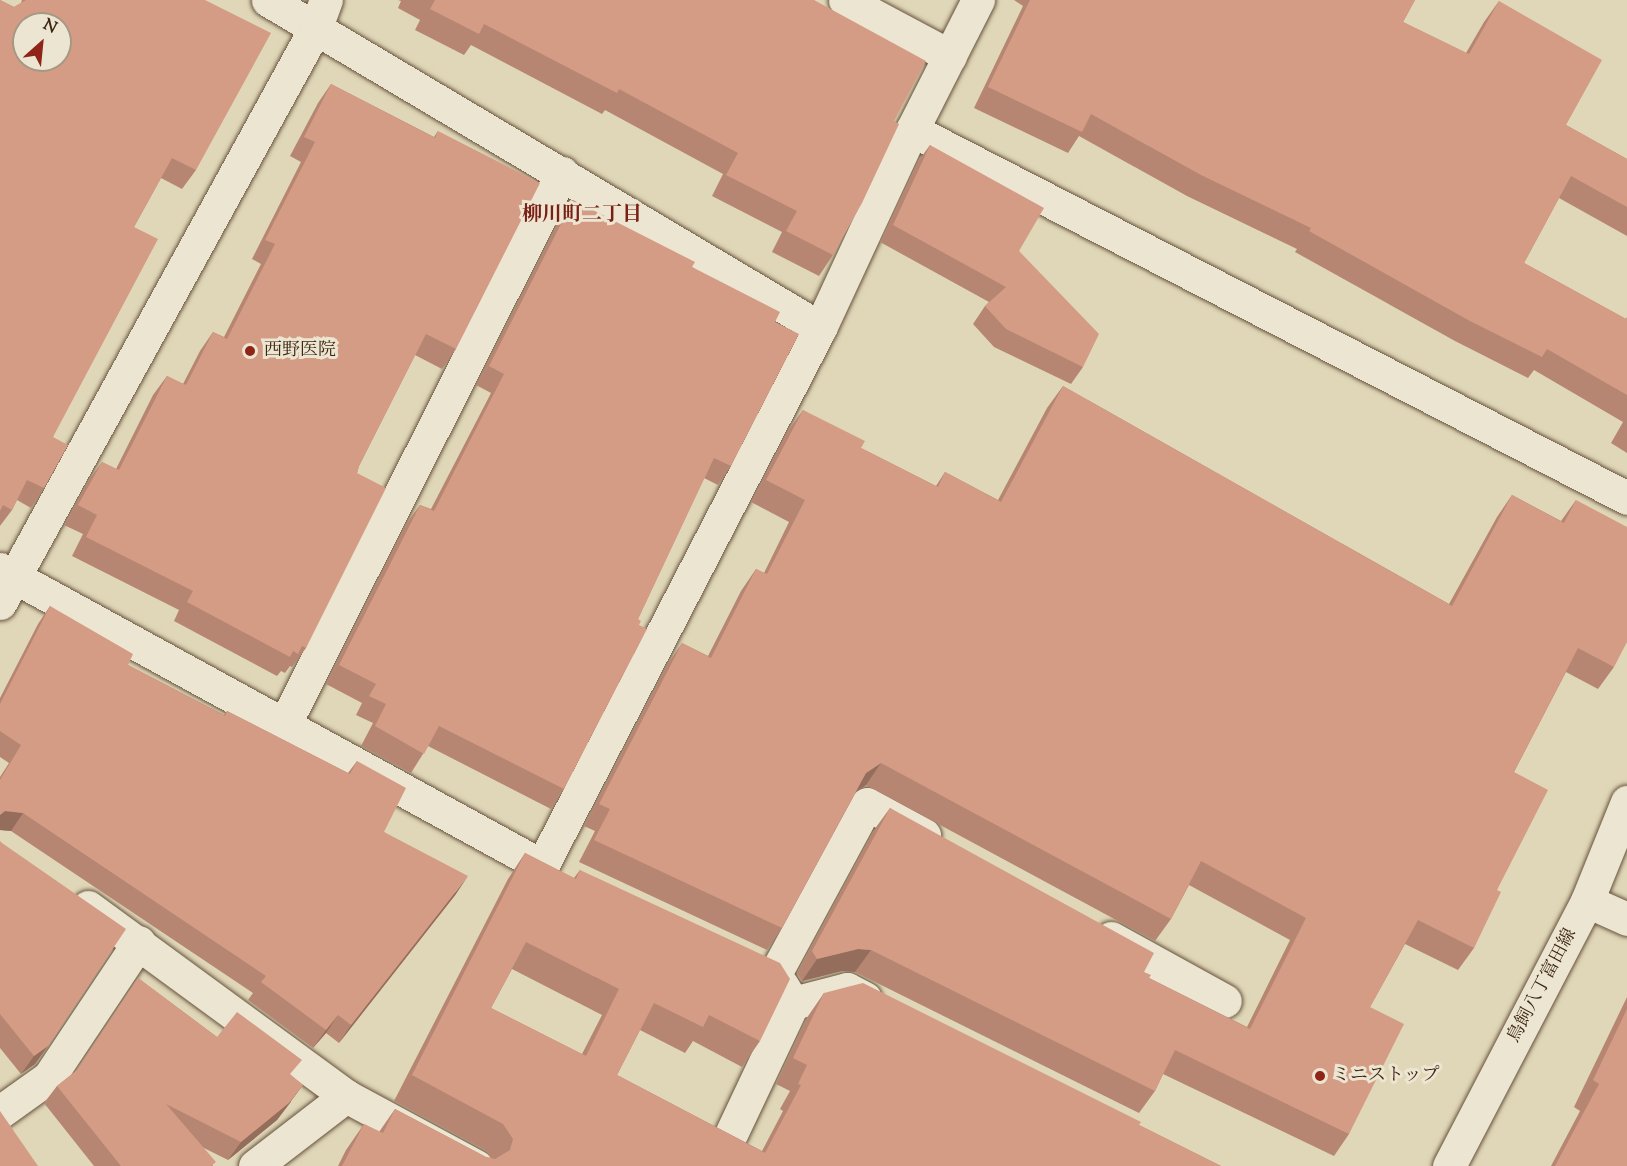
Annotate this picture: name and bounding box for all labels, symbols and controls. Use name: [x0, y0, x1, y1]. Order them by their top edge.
north arrow: [12, 12, 72, 72]
text: N: [39, 14, 60, 40]
district label: 柳川町二丁目: [522, 203, 642, 227]
place label: 西野医院: [264, 340, 336, 362]
marker: 西野医院: [241, 342, 259, 360]
street label: 鳥飼八丁富田線: [1504, 925, 1582, 1047]
place label: ミニストップ: [1332, 1065, 1440, 1087]
marker: ミニストップ: [1313, 1069, 1327, 1083]

